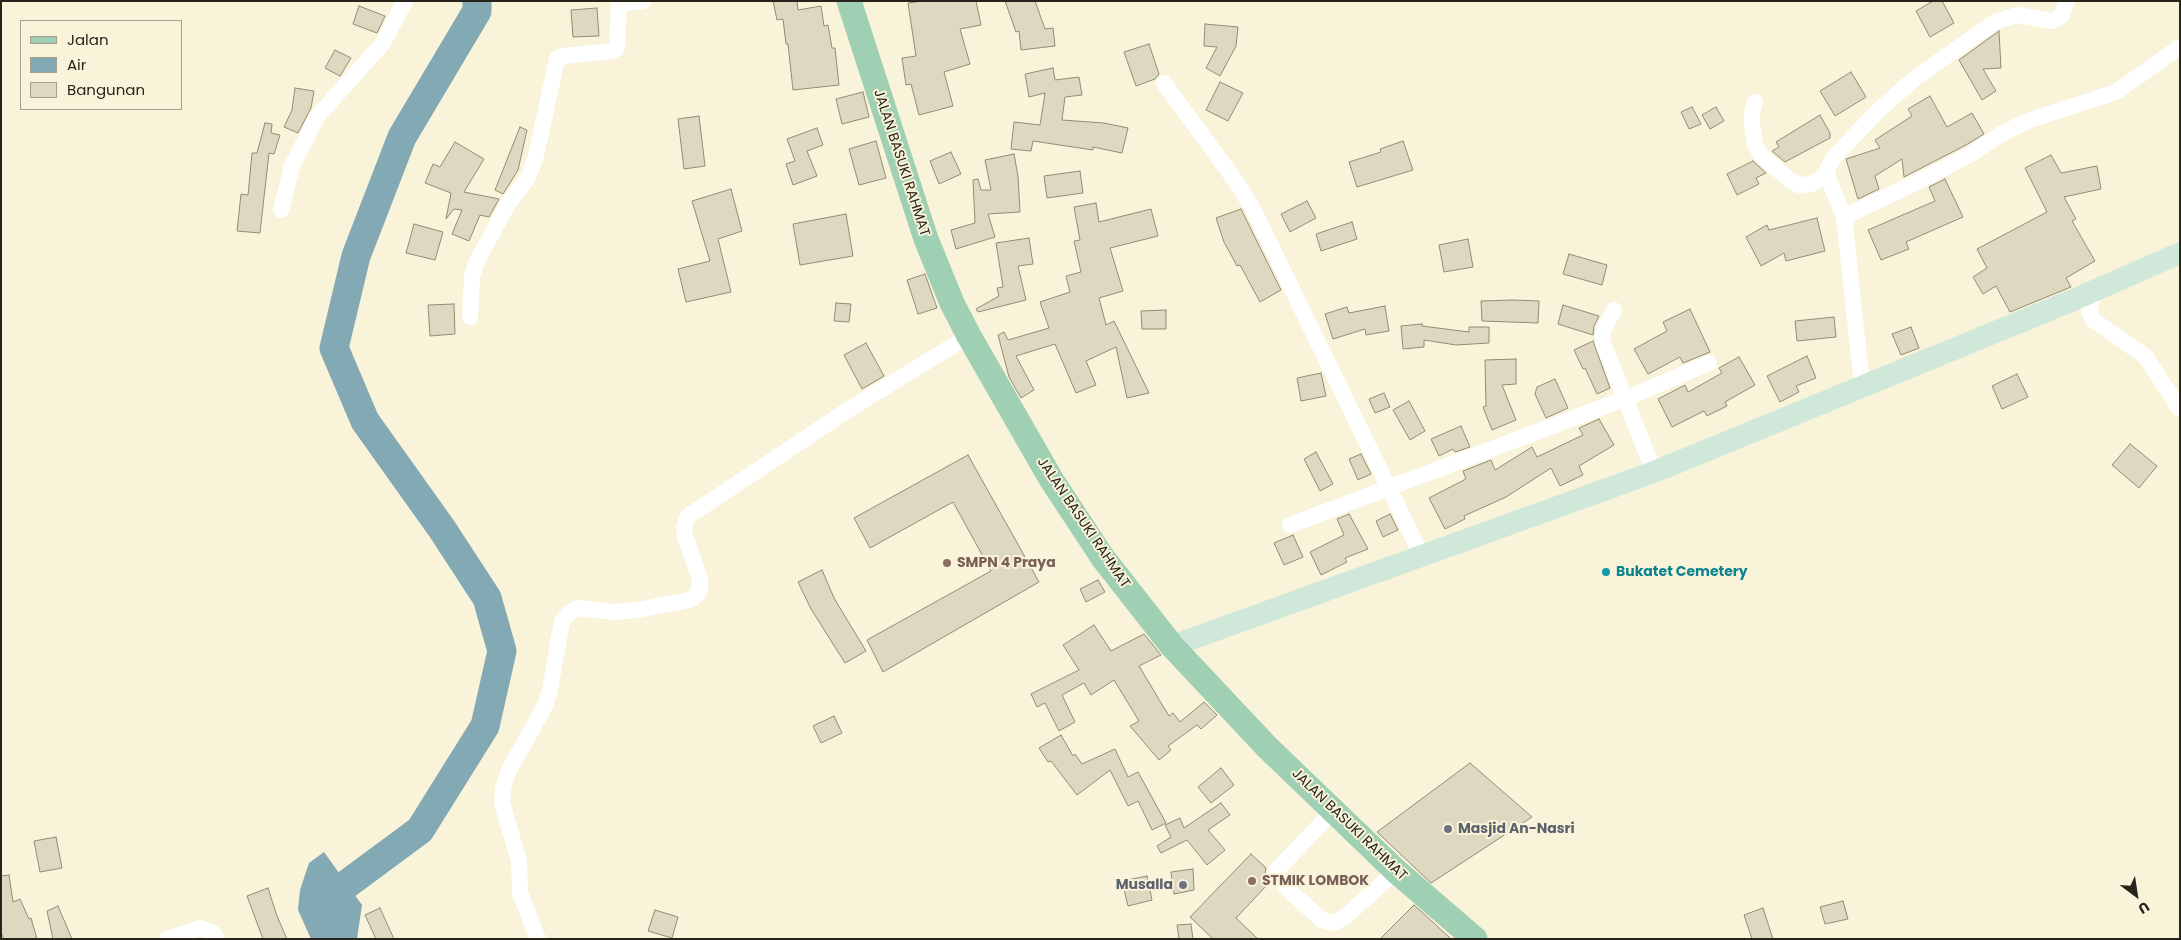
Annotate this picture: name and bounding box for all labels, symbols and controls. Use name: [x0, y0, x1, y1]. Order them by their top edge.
legend: [20, 20, 182, 110]
text: Jalan: [67, 29, 109, 50]
text: Air: [67, 54, 86, 75]
text: Bangunan: [67, 79, 145, 100]
street label: JALAN BASUKI RAHMAT: [869, 87, 933, 239]
street label: JALAN BASUKI RAHMAT: [1033, 455, 1133, 591]
place label: SMPN 4 Praya: [957, 555, 1056, 571]
marker: SMPN 4 Praya: [941, 557, 953, 569]
place label: Bukatet Cemetery: [1616, 564, 1748, 580]
marker: Bukatet Cemetery: [1600, 566, 1612, 578]
street label: JALAN BASUKI RAHMAT: [1288, 766, 1410, 884]
place label: Masjid An-Nasri: [1458, 821, 1575, 837]
marker: Masjid An-Nasri: [1442, 823, 1454, 835]
north arrow: [2111, 870, 2161, 920]
place label: STMIK LOMBOK: [1262, 873, 1369, 889]
marker: STMIK LOMBOK: [1246, 875, 1258, 887]
place label: Musalla: [1116, 877, 1173, 893]
marker: Musalla: [1177, 879, 1189, 891]
text: U: [2134, 897, 2153, 919]

